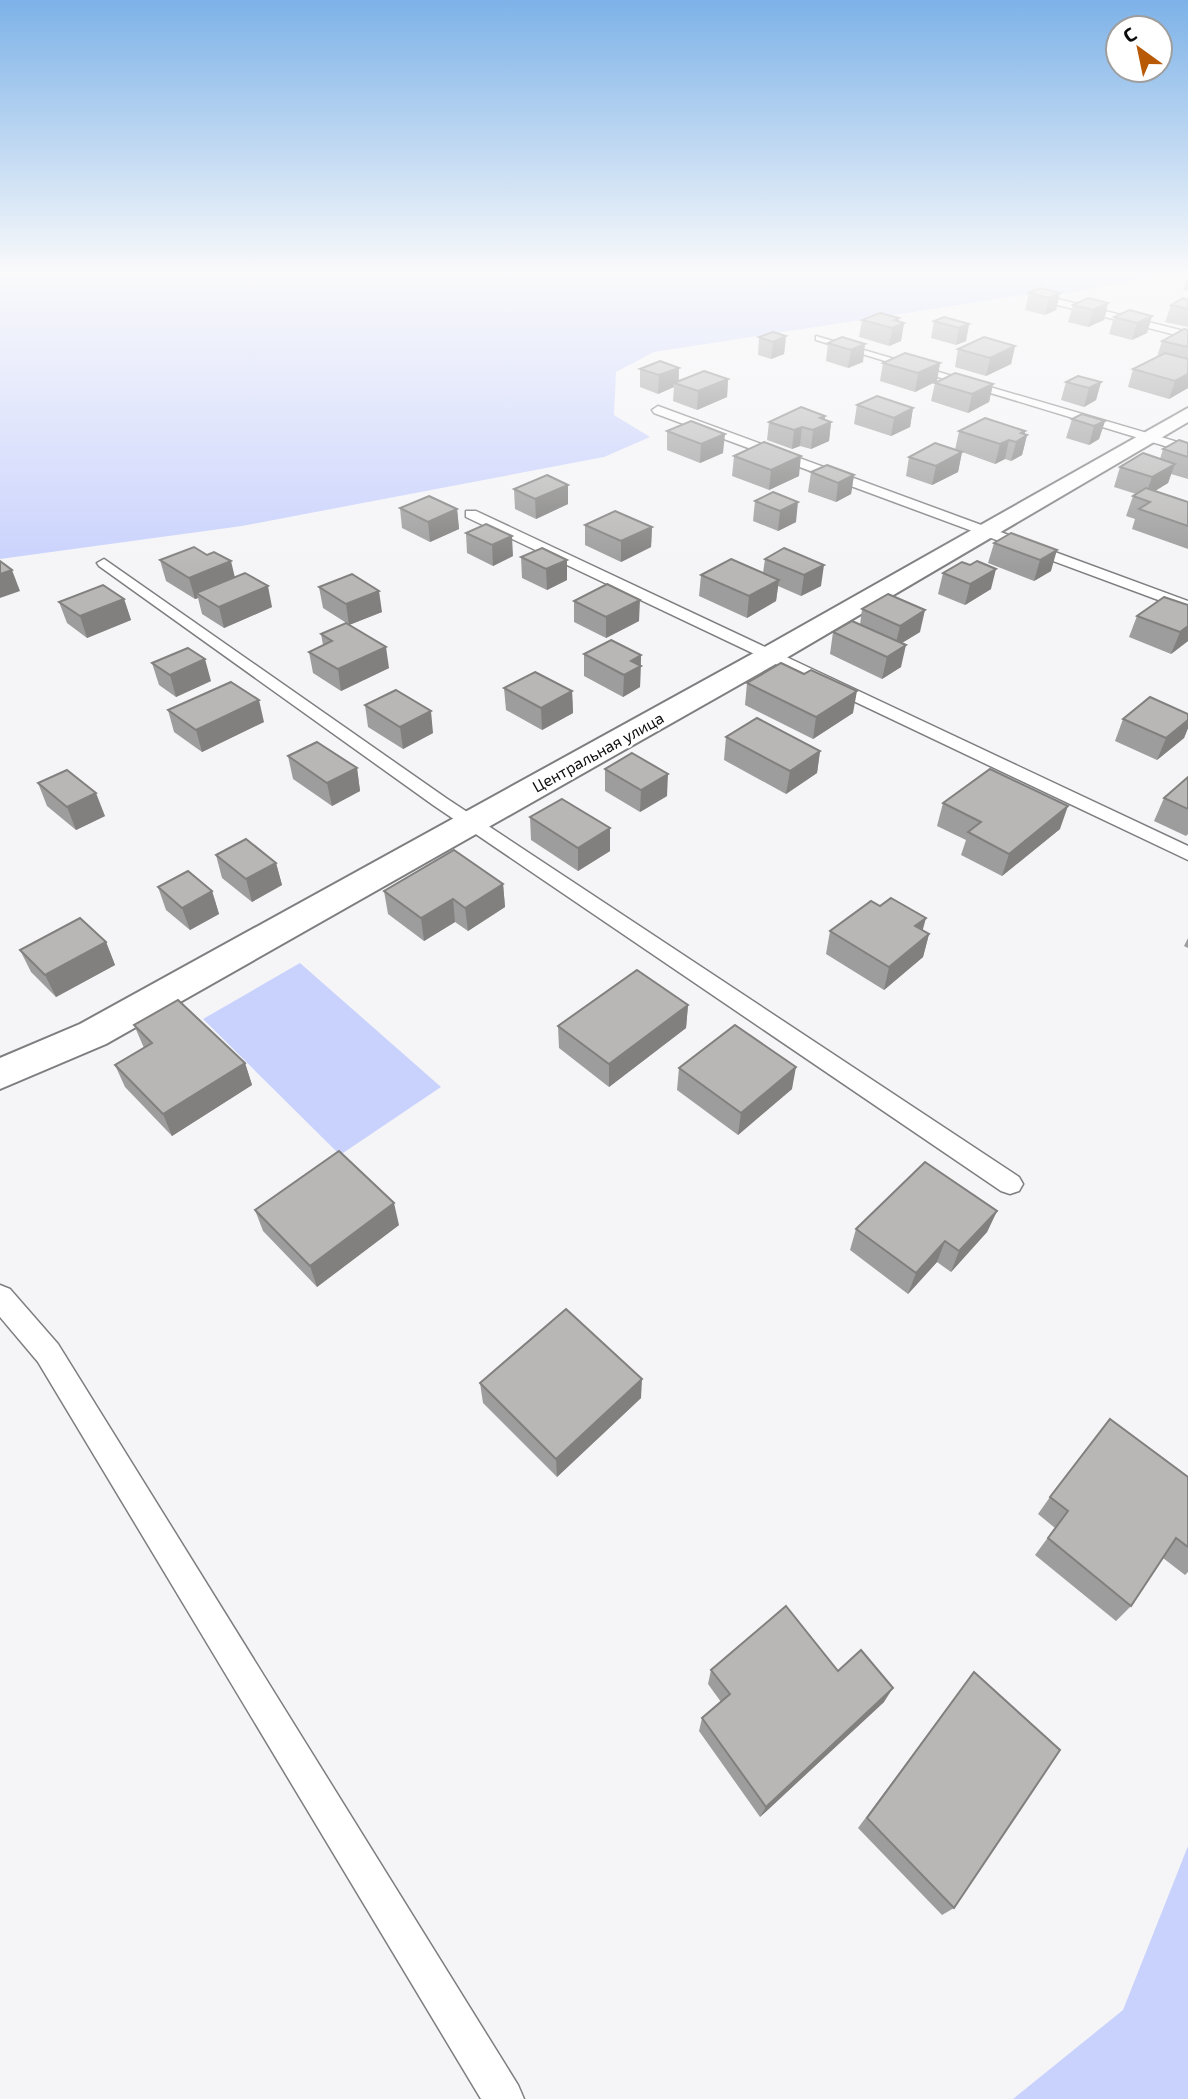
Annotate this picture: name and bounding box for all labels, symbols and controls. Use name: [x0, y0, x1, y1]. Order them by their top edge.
north arrow: [1104, 14, 1174, 84]
text: С: [1119, 22, 1140, 47]
street label: Центральная улица: [529, 708, 667, 796]

